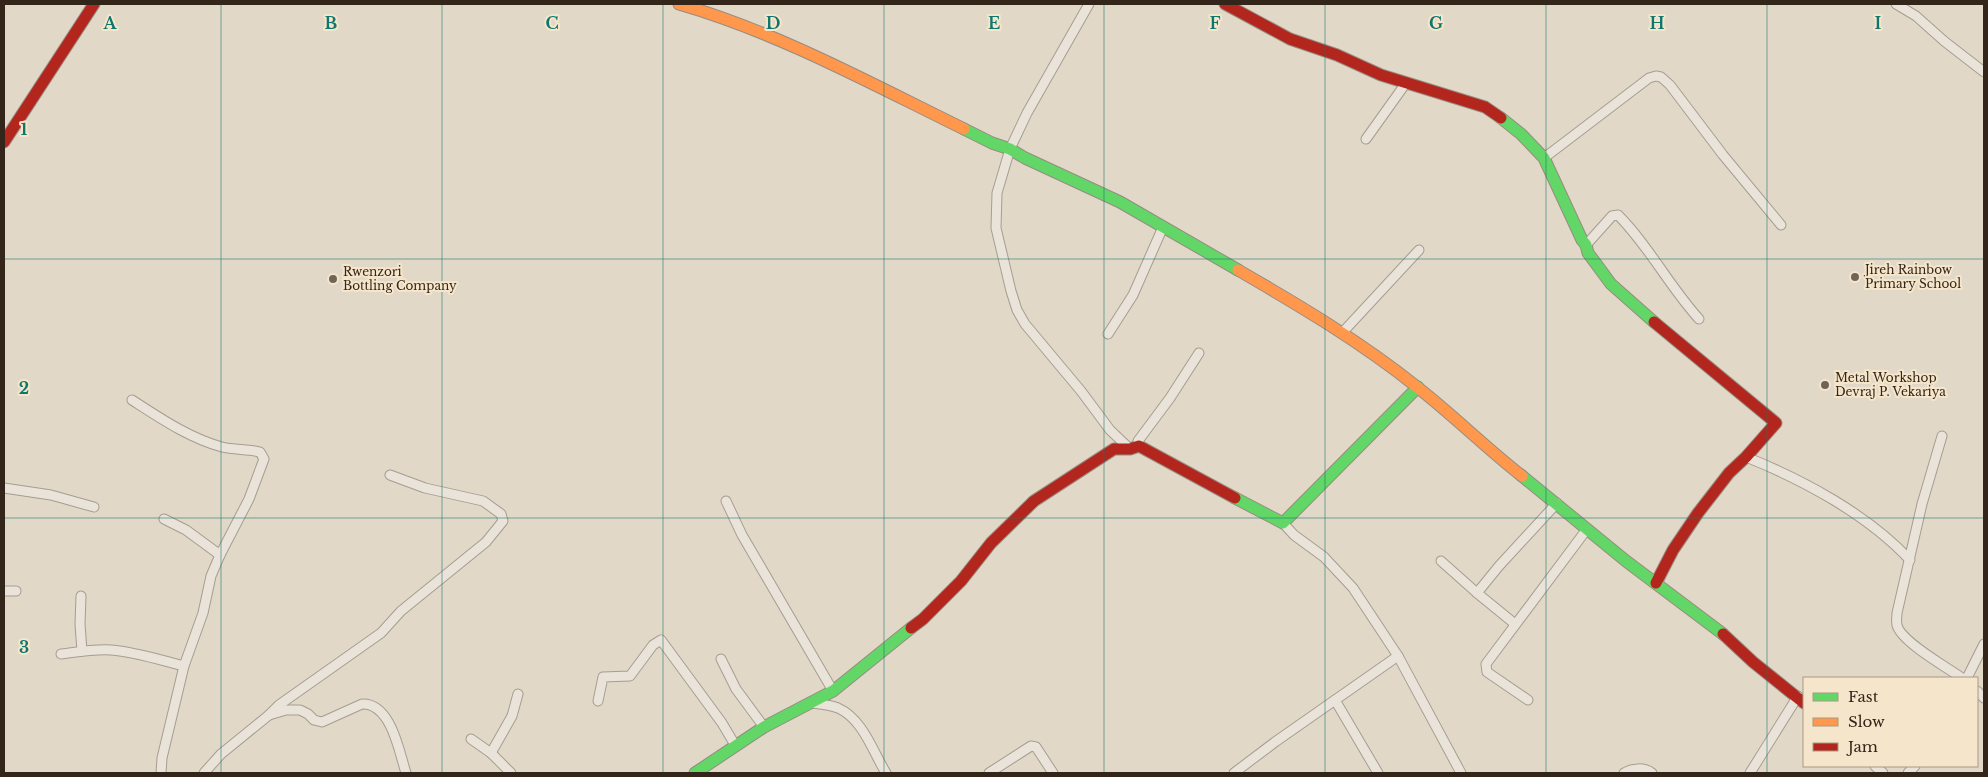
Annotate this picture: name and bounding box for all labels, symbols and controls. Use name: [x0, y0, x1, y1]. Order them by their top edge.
text: A: [103, 13, 118, 33]
text: B: [325, 13, 338, 33]
text: C: [545, 13, 559, 33]
text: D: [766, 13, 780, 33]
text: E: [988, 13, 1000, 33]
text: F: [1209, 13, 1221, 33]
text: G: [1429, 13, 1443, 33]
text: H: [1649, 13, 1665, 33]
text: I: [1875, 13, 1882, 33]
text: 1: [21, 119, 28, 139]
place label: Jireh Rainbow Primary School: [1863, 262, 1961, 291]
place label: Rwenzori Bottling Company: [343, 264, 457, 293]
marker: Jireh Rainbow Primary School: [1849, 271, 1861, 283]
marker: Rwenzori Bottling Company: [327, 273, 339, 285]
place label: Metal Workshop Devraj P. Vekariya: [1835, 370, 1946, 399]
text: 2: [19, 378, 29, 398]
marker: Metal Workshop Devraj P. Vekariya: [1819, 379, 1831, 391]
text: 3: [19, 637, 29, 657]
legend: [1803, 677, 1978, 767]
text: Fast: [1848, 687, 1879, 706]
text: Slow: [1848, 712, 1885, 731]
text: Jam: [1846, 737, 1878, 756]

